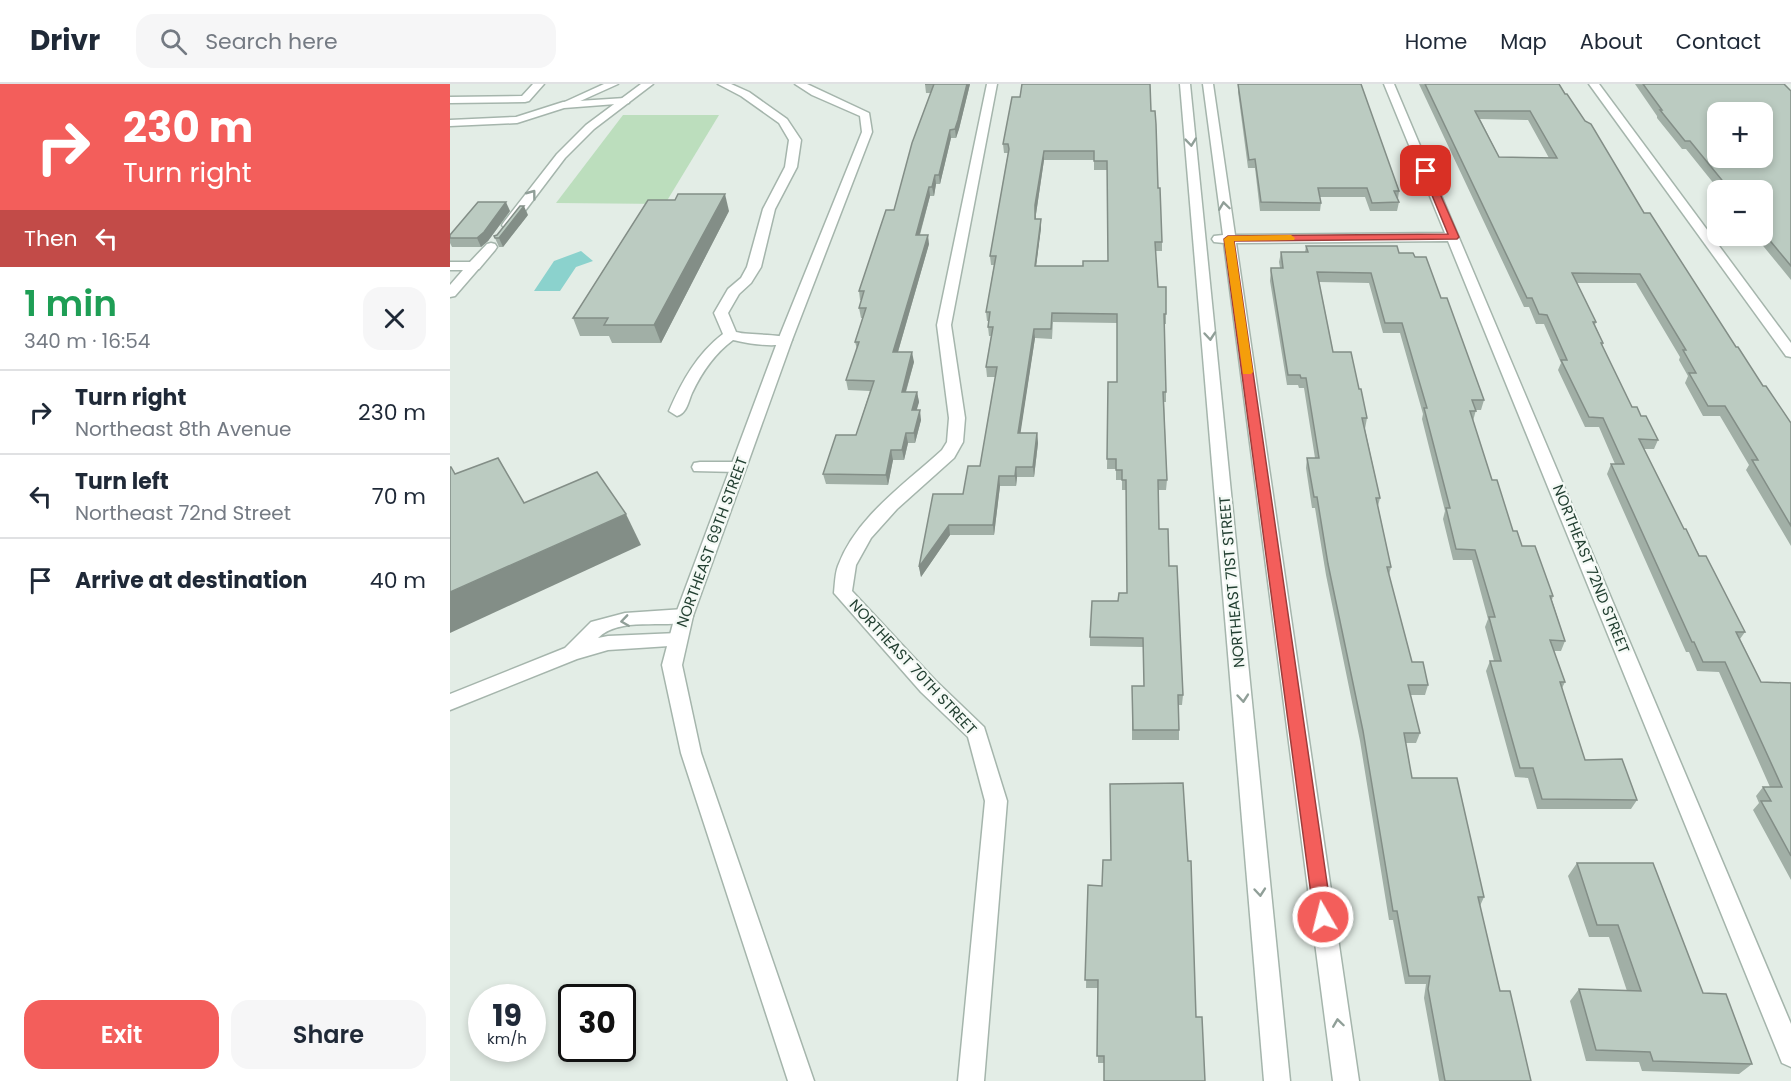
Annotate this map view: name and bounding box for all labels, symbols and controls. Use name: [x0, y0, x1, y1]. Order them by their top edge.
search box: [136, 14, 556, 68]
text: Drivr: [30, 21, 100, 60]
icon: search: [157, 25, 190, 58]
text: Search here: [205, 26, 338, 57]
text: Home: [1405, 27, 1467, 56]
text: Map: [1500, 27, 1547, 56]
text: About: [1580, 27, 1643, 56]
text: Contact: [1676, 27, 1761, 56]
text: 230 m: [123, 98, 253, 157]
map controls: [1707, 102, 1773, 246]
button: +: [1707, 102, 1773, 168]
icon: right: [24, 108, 102, 186]
one-way arrow: [1184, 138, 1197, 147]
pin: [1400, 145, 1451, 196]
text: Turn right: [123, 154, 252, 191]
icon: arrive: [1409, 154, 1442, 187]
button: −: [1707, 180, 1773, 246]
one-way arrow: [524, 190, 535, 201]
one-way arrow: [1218, 201, 1231, 211]
icon: left: [90, 222, 123, 255]
text: Then: [24, 223, 78, 254]
text: 1 min: [24, 278, 117, 329]
button: close: [363, 287, 426, 350]
text: 340 m · 16:54: [24, 327, 150, 355]
one-way arrow: [1203, 332, 1216, 341]
text: Turn right: [75, 382, 186, 413]
icon: right: [24, 396, 57, 429]
text: 230 m: [358, 397, 426, 428]
text: Northeast 8th Avenue: [75, 415, 292, 443]
street label: NORTHEAST 69TH STREET: [671, 454, 752, 630]
text: Turn left: [75, 466, 169, 497]
icon: left: [24, 480, 57, 513]
text: 70 m: [372, 481, 426, 512]
street label: NORTHEAST 72ND STREET: [1548, 481, 1635, 656]
street label: NORTHEAST 71ST STREET: [1214, 495, 1249, 669]
text: Northeast 72nd Street: [75, 499, 291, 527]
icon: arrive: [24, 564, 57, 597]
text: Arrive at destination: [75, 565, 307, 596]
text: 40 m: [370, 565, 426, 596]
street label: NORTHEAST 70TH STREET: [845, 594, 982, 739]
one-way arrow: [621, 614, 630, 626]
one-way arrow: [1236, 693, 1249, 702]
position arrow: [1291, 885, 1355, 949]
one-way arrow: [1253, 887, 1266, 897]
speed limit sign: 30: [558, 984, 636, 1062]
text: 19: [492, 994, 522, 1037]
button: Exit: [24, 1000, 219, 1069]
button: Share: [231, 1000, 426, 1069]
one-way arrow: [1332, 1018, 1344, 1028]
text: km/h: [487, 1028, 527, 1049]

